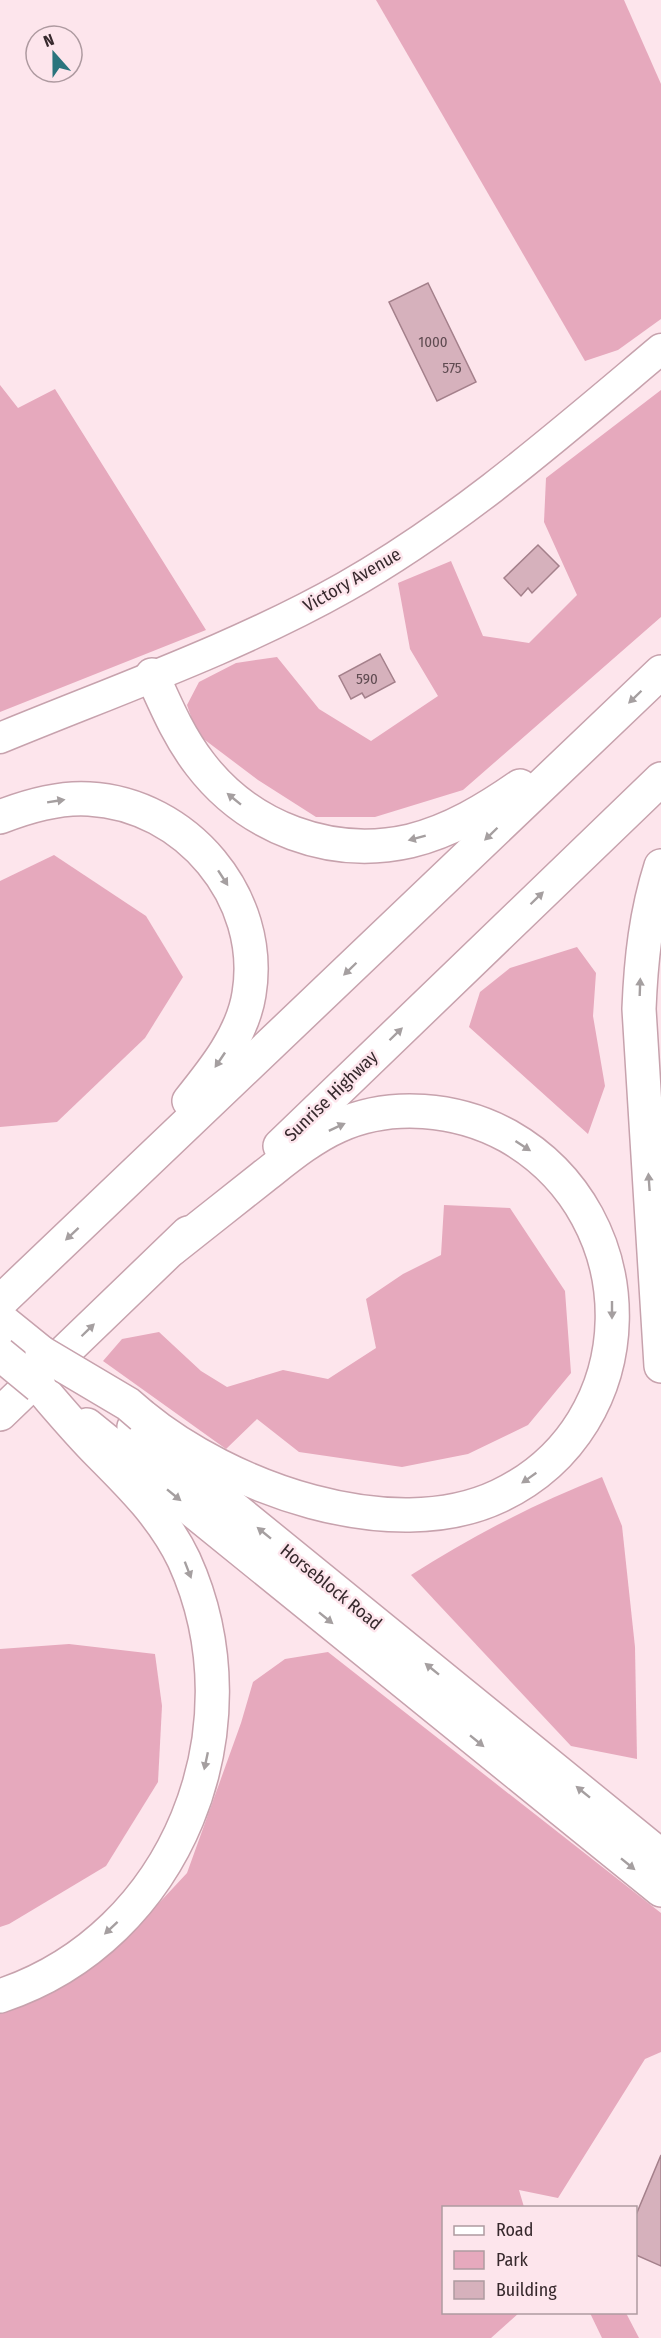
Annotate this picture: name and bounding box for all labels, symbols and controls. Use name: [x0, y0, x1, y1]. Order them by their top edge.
north arrow: [24, 24, 84, 84]
text: N: [41, 30, 57, 51]
house number: 1000: [418, 333, 448, 351]
house number: 575: [442, 359, 462, 377]
street label: Victory Avenue: [299, 543, 405, 617]
house number: 590: [356, 670, 378, 688]
one-way arrow: [628, 689, 642, 703]
one-way arrow: [226, 792, 242, 805]
one-way arrow: [47, 796, 66, 805]
one-way arrow: [484, 827, 498, 841]
one-way arrow: [408, 834, 426, 844]
one-way arrow: [217, 869, 229, 885]
one-way arrow: [529, 892, 543, 906]
one-way arrow: [342, 962, 357, 976]
one-way arrow: [635, 978, 645, 997]
one-way arrow: [389, 1027, 403, 1041]
street label: Sunrise Highway: [280, 1046, 382, 1146]
one-way arrow: [214, 1052, 226, 1068]
one-way arrow: [329, 1123, 346, 1132]
one-way arrow: [515, 1140, 531, 1151]
one-way arrow: [645, 1173, 654, 1192]
one-way arrow: [66, 1227, 80, 1241]
one-way arrow: [607, 1300, 617, 1319]
one-way arrow: [80, 1323, 94, 1337]
one-way arrow: [521, 1472, 537, 1483]
one-way arrow: [166, 1488, 181, 1501]
one-way arrow: [256, 1527, 272, 1540]
street label: Horseblock Road: [276, 1539, 386, 1635]
one-way arrow: [183, 1561, 193, 1579]
one-way arrow: [318, 1611, 333, 1624]
one-way arrow: [424, 1664, 439, 1676]
one-way arrow: [469, 1734, 485, 1747]
one-way arrow: [201, 1752, 210, 1771]
one-way arrow: [575, 1786, 591, 1799]
one-way arrow: [620, 1857, 636, 1870]
one-way arrow: [104, 1921, 119, 1935]
legend: [442, 2206, 637, 2314]
text: Road: [496, 2219, 533, 2241]
text: Park: [496, 2249, 529, 2271]
text: Building: [496, 2279, 557, 2301]

